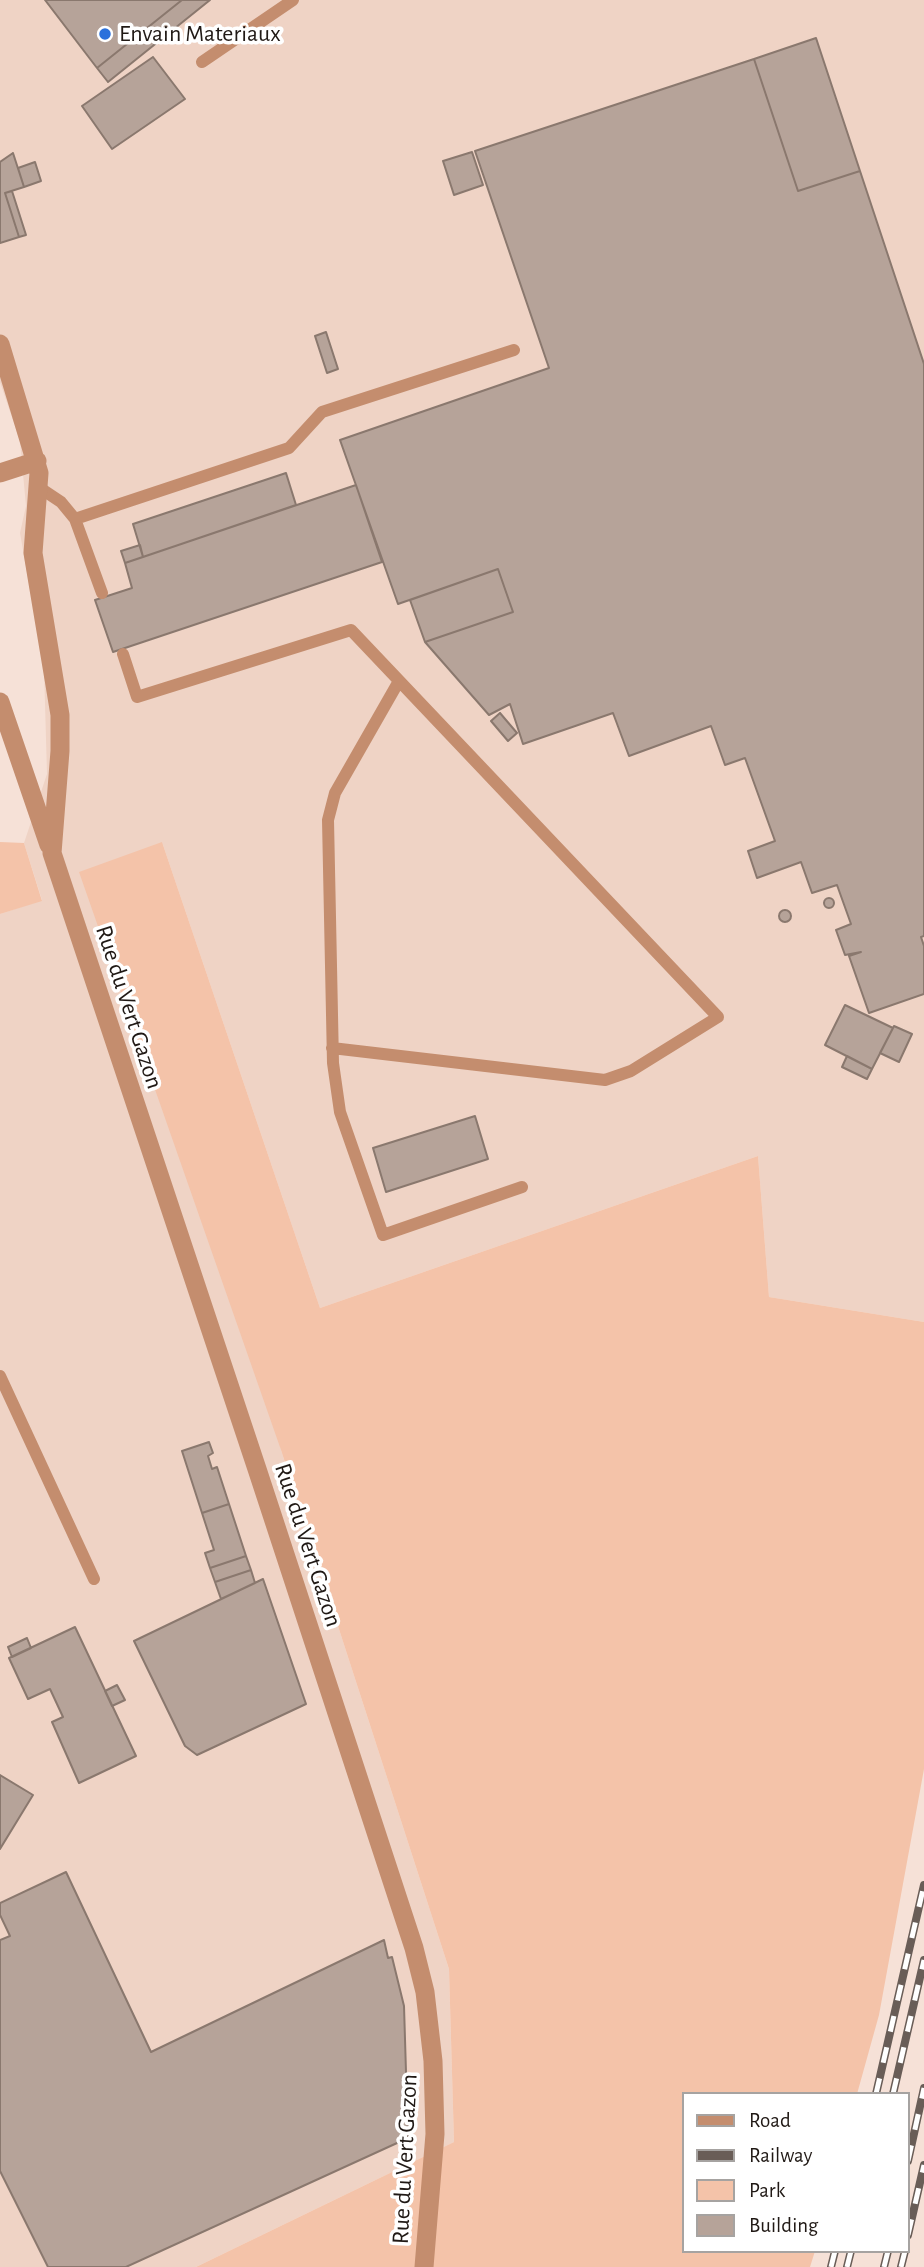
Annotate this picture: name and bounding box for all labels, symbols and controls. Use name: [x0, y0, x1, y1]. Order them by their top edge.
place label: Envain Materiaux: [119, 20, 281, 48]
marker: Envain Materiaux: [97, 26, 113, 42]
street label: Rue du Vert Gazon: [89, 922, 169, 1092]
street label: Rue du Vert Gazon: [268, 1460, 348, 1630]
street label: Rue du Vert Gazon: [386, 2073, 424, 2245]
legend: [682, 2092, 910, 2253]
text: Road: [749, 2110, 791, 2131]
text: Railway: [749, 2145, 812, 2166]
text: Park: [749, 2180, 785, 2201]
text: Building: [749, 2215, 818, 2236]

